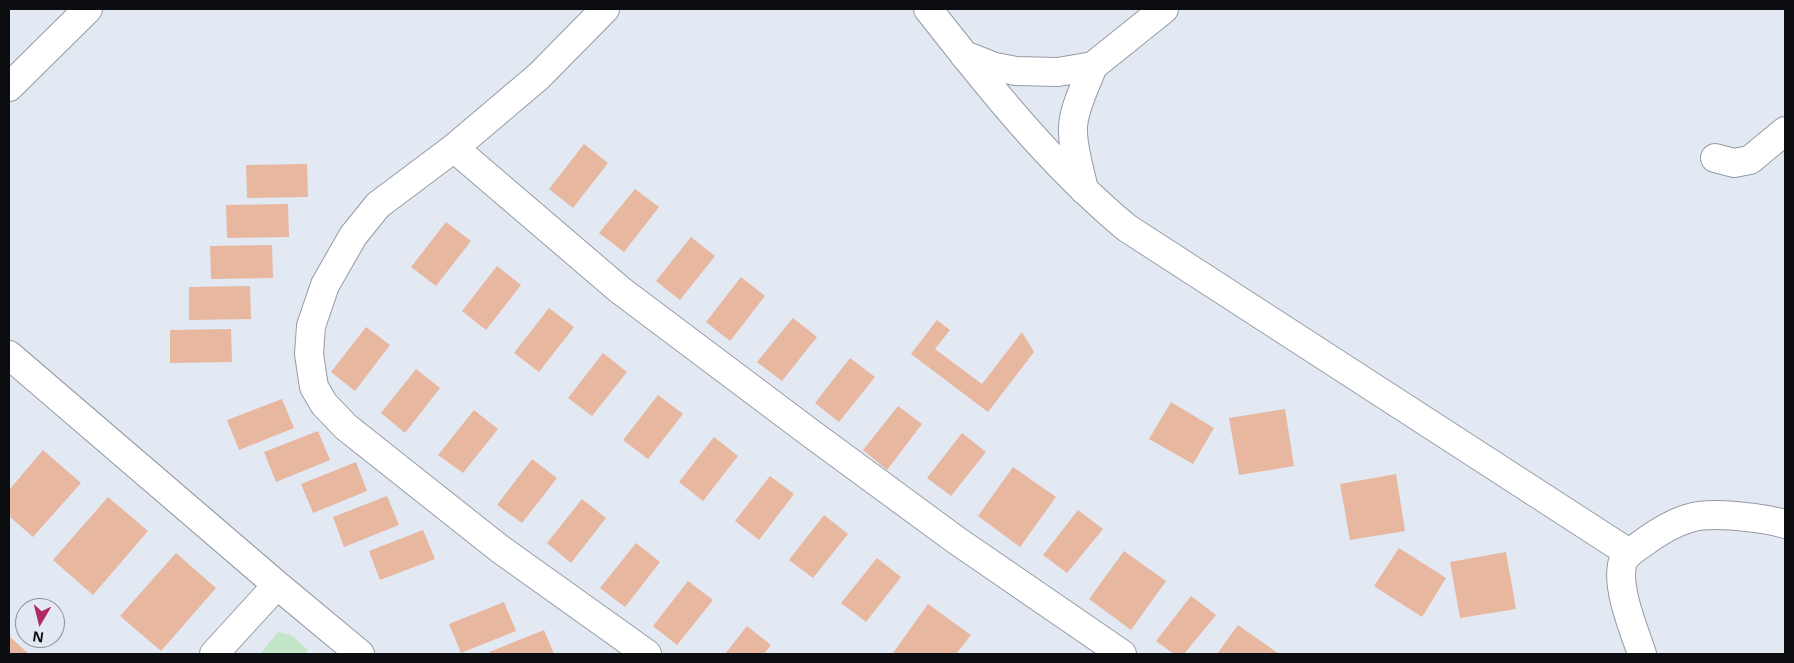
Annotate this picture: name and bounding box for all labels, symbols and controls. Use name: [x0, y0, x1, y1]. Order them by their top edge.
north arrow: [15, 598, 65, 648]
text: N: [31, 627, 45, 648]

